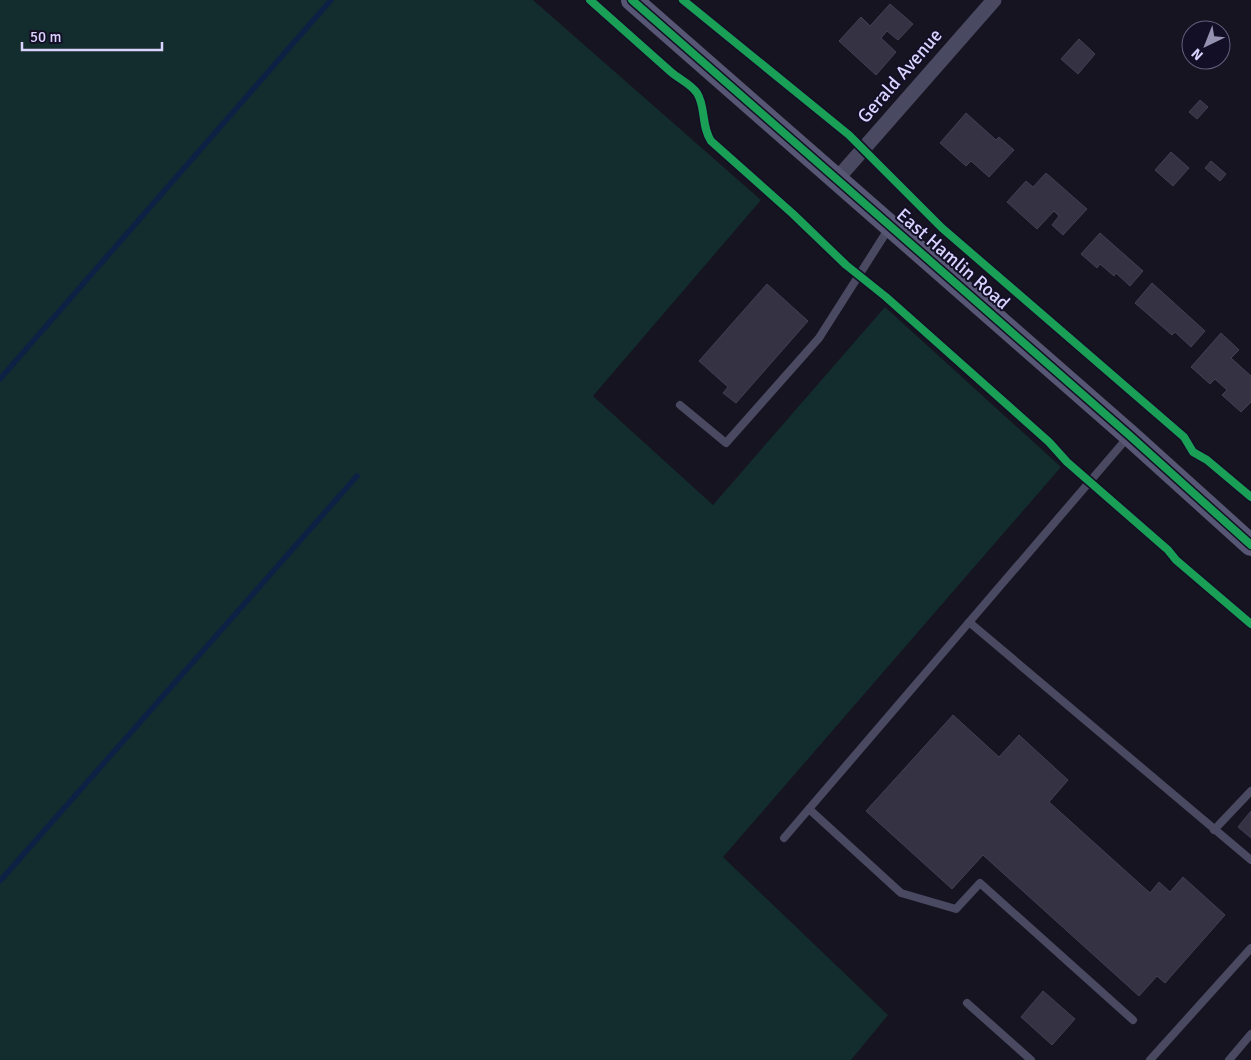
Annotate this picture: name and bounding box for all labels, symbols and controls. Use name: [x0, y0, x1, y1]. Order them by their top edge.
scale bar: [22, 20, 162, 52]
north arrow: [1181, 20, 1231, 70]
street label: Gerald Avenue: [852, 24, 948, 128]
text: 50 m: [30, 28, 61, 46]
text: N: [1188, 45, 1207, 64]
street label: East Hamlin Road: [891, 203, 1015, 315]

